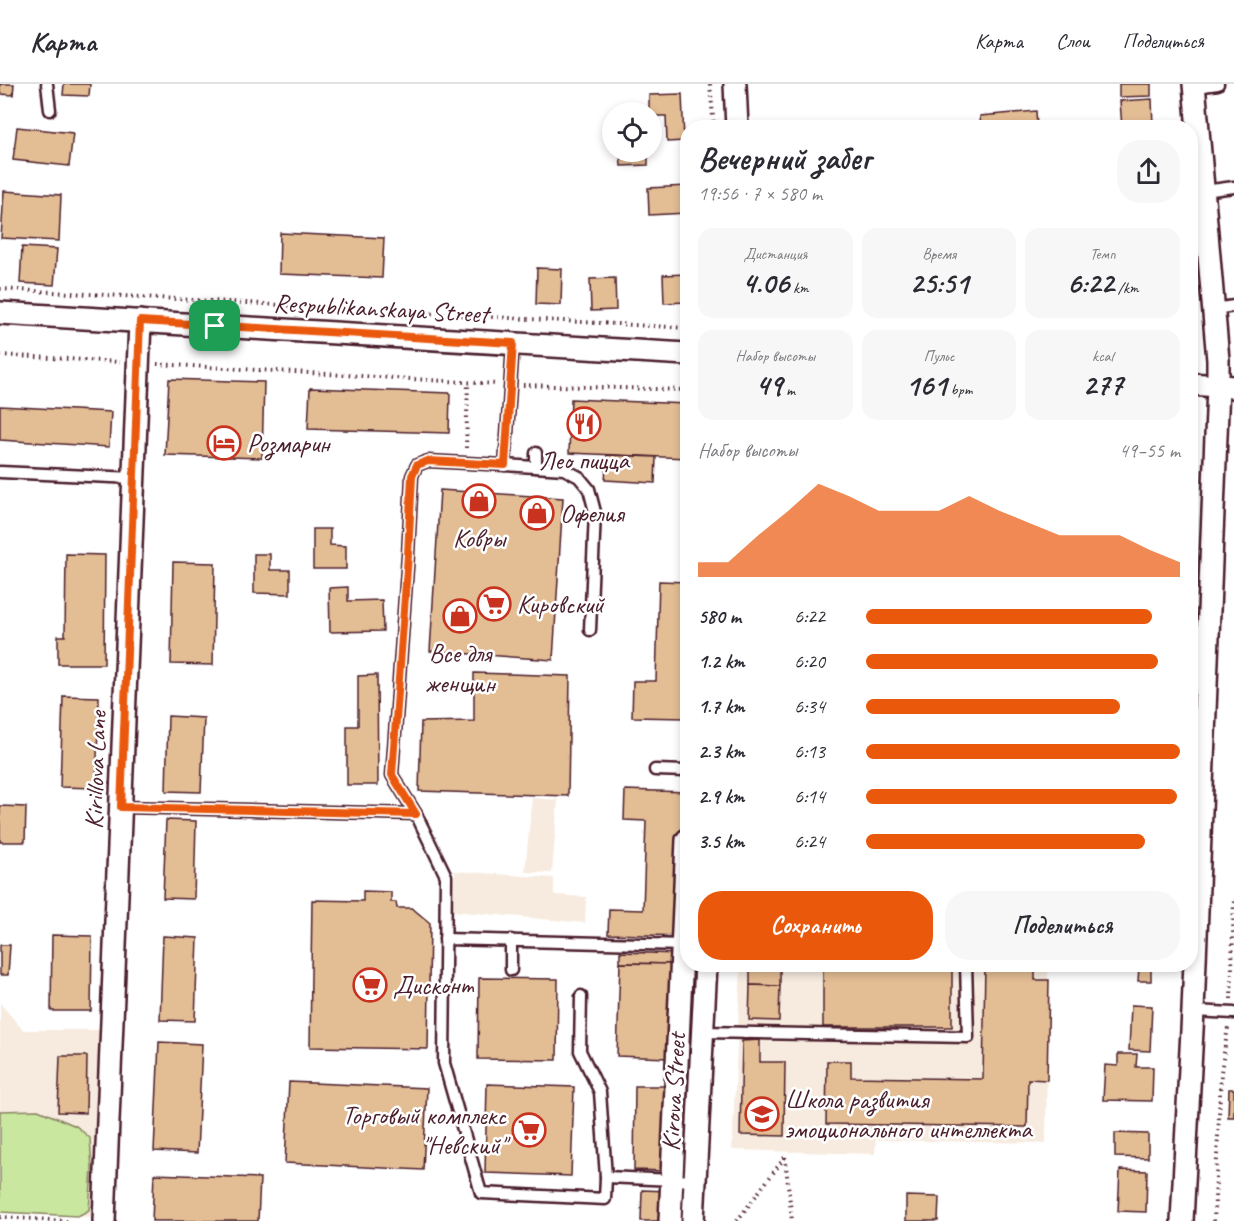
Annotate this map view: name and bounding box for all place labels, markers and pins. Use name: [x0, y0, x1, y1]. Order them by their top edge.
pin: [189, 300, 240, 351]
restaurant icon: Лео пицца: [566, 406, 602, 442]
hotel icon: Розмарин: [206, 425, 242, 461]
place label: Розмарин: [247, 427, 331, 461]
place label: Лео пицца: [539, 444, 631, 477]
shop icon: Ковры: [461, 483, 497, 519]
shop icon: Офелия: [519, 495, 555, 531]
place label: Офелия: [560, 497, 626, 530]
place label: Ковры: [453, 522, 507, 555]
supermarket icon: Кировский: [476, 586, 512, 622]
place label: Кировский: [517, 588, 606, 621]
shop icon: Все для женщин: [442, 598, 478, 634]
place label: Все для женщин: [425, 637, 496, 700]
supermarket icon: Дисконт: [352, 967, 388, 1003]
place label: Дисконт: [393, 969, 475, 1002]
place label: Школа развития эмоционального интеллекта: [785, 1083, 1033, 1146]
school or university icon: Школа развития эмоционального интеллекта: [744, 1096, 780, 1132]
place label: Торговый комплекс "Невский": [342, 1099, 511, 1162]
supermarket icon: Торговый комплекс "Невский": [511, 1112, 547, 1148]

